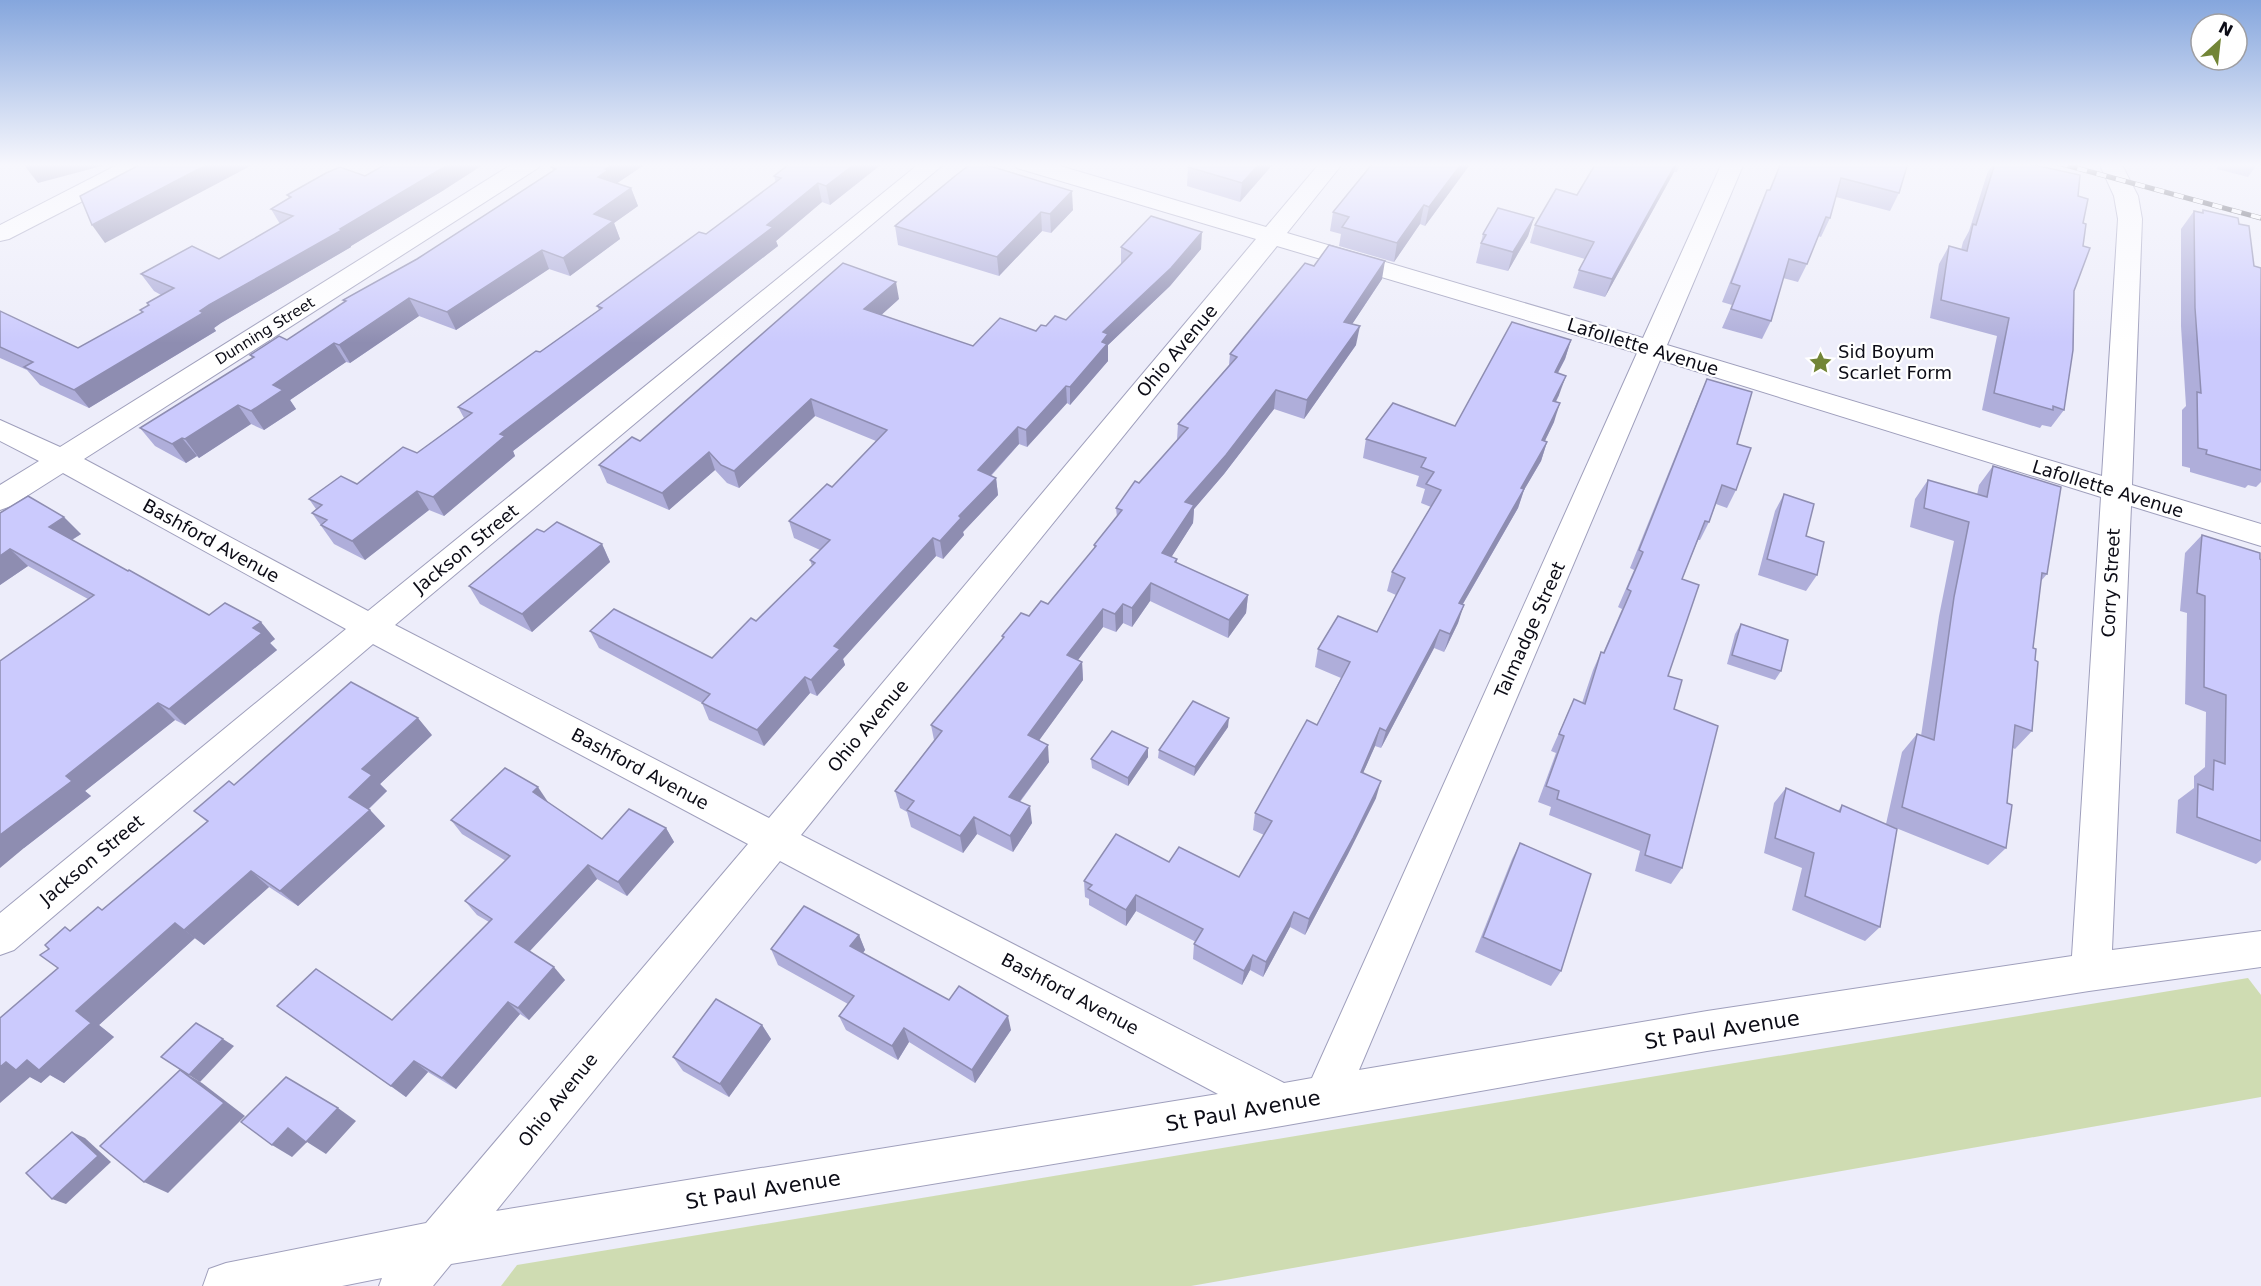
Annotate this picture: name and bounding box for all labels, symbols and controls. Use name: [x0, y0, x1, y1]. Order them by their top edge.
north arrow: [2189, 12, 2249, 72]
text: N: [2215, 18, 2236, 41]
street label: Dunning Street: [212, 293, 318, 369]
street label: Ohio Avenue: [1132, 300, 1221, 401]
street label: Lafollette Avenue: [1565, 313, 1721, 380]
place label: Sid Boyum Scarlet Form: [1838, 341, 1952, 383]
place icon: Sid Boyum Scarlet Form: [1807, 349, 1833, 375]
street label: Lafollette Avenue: [2030, 455, 2186, 522]
street label: Bashford Avenue: [139, 494, 283, 587]
street label: Jackson Street: [408, 500, 522, 598]
street label: Corry Street: [2097, 528, 2124, 638]
street label: Talmadge Street: [1490, 558, 1569, 702]
street label: Ohio Avenue: [823, 675, 912, 776]
street label: Bashford Avenue: [568, 723, 713, 814]
street label: Jackson Street: [35, 810, 148, 910]
street label: Bashford Avenue: [998, 948, 1143, 1039]
street label: St Paul Avenue: [1643, 1006, 1801, 1054]
street label: Ohio Avenue: [514, 1049, 602, 1151]
street label: St Paul Avenue: [1164, 1086, 1322, 1136]
street label: St Paul Avenue: [684, 1166, 842, 1214]

